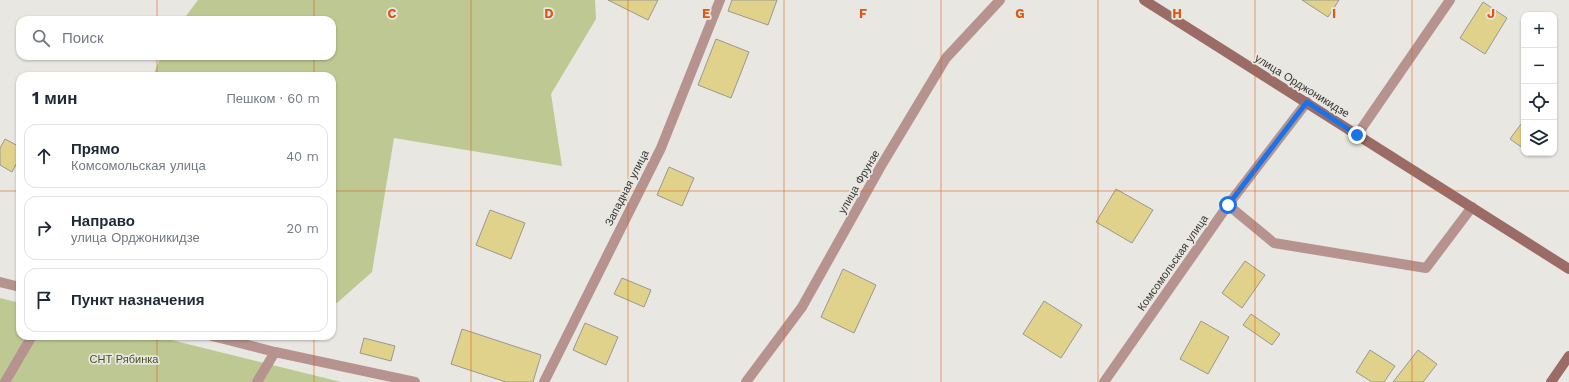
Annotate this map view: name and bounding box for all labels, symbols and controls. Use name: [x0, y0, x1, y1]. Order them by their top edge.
text: C: [388, 6, 397, 21]
text: D: [544, 6, 554, 21]
text: E: [702, 6, 710, 21]
text: F: [859, 6, 867, 21]
text: G: [1015, 6, 1025, 21]
text: H: [1172, 6, 1182, 21]
text: I: [1332, 6, 1336, 21]
text: J: [1487, 6, 1495, 21]
map controls: [1521, 12, 1557, 156]
button: +: [1521, 12, 1557, 48]
search box: [16, 16, 336, 60]
icon: search: [30, 27, 52, 49]
text: Поиск: [62, 29, 104, 47]
button: −: [1521, 48, 1557, 84]
street label: улица Орджоникидзе: [1252, 52, 1352, 120]
button: locate: [1521, 84, 1557, 120]
text: 1 мин: [32, 88, 77, 108]
text: Пешком · 60 m: [226, 91, 320, 106]
button: layers: [1521, 120, 1557, 156]
route end: [1348, 126, 1366, 144]
text: Прямо: [71, 140, 120, 158]
icon: ahead: [33, 145, 55, 167]
street label: Западная улица: [602, 147, 652, 228]
street label: улица Фрунзе: [836, 148, 882, 216]
text: 40 m: [286, 149, 319, 164]
text: Комсомольская улица: [71, 158, 206, 173]
route start: [1219, 196, 1237, 214]
text: Направо: [71, 212, 135, 230]
street label: Комсомольская улица: [1135, 212, 1212, 313]
icon: right: [33, 217, 55, 239]
text: 20 m: [287, 221, 319, 236]
text: улица Орджоникидзе: [71, 230, 200, 245]
icon: arrive: [33, 289, 55, 311]
text: Пункт назначения: [71, 291, 204, 309]
park label: СНТ Рябинка: [90, 353, 159, 366]

